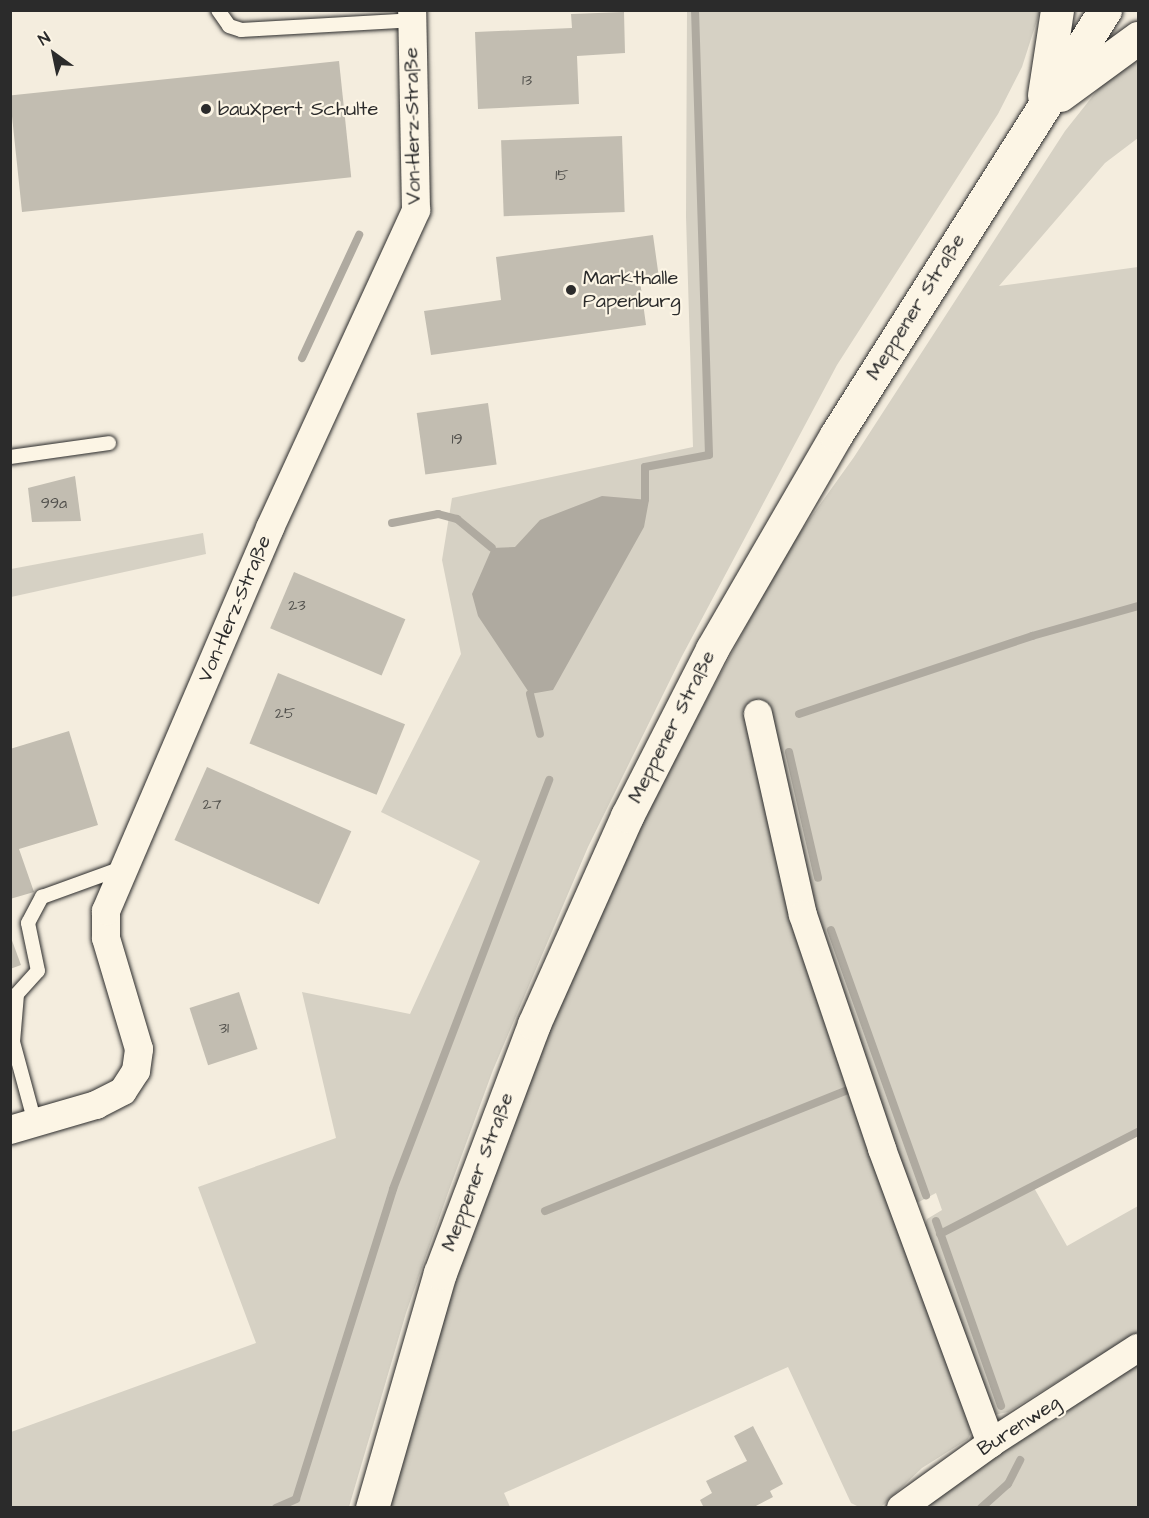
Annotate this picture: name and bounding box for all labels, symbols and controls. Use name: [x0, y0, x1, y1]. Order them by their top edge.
north arrow: [24, 24, 84, 84]
text: N: [34, 27, 54, 51]
street label: Von-Herz-Straße: [400, 47, 426, 205]
house number: 13: [522, 70, 532, 90]
place label: bauXpert Schulte: [218, 97, 378, 121]
marker: bauXpert Schulte: [199, 102, 213, 116]
house number: 15: [555, 165, 569, 185]
street label: Meppener Straße: [861, 230, 971, 384]
place label: Markthalle Papenburg: [583, 266, 681, 313]
marker: Markthalle Papenburg: [564, 283, 578, 297]
house number: 19: [451, 429, 463, 449]
house number: 99a: [41, 493, 67, 513]
street label: Von-Herz-Straße: [193, 532, 277, 686]
house number: 23: [288, 595, 306, 615]
street label: Meppener Straße: [623, 647, 721, 807]
house number: 25: [275, 703, 295, 723]
house number: 27: [202, 794, 222, 814]
house number: 31: [219, 1018, 229, 1038]
street label: Meppener Straße: [437, 1090, 519, 1254]
street label: Burenweg: [973, 1390, 1065, 1462]

